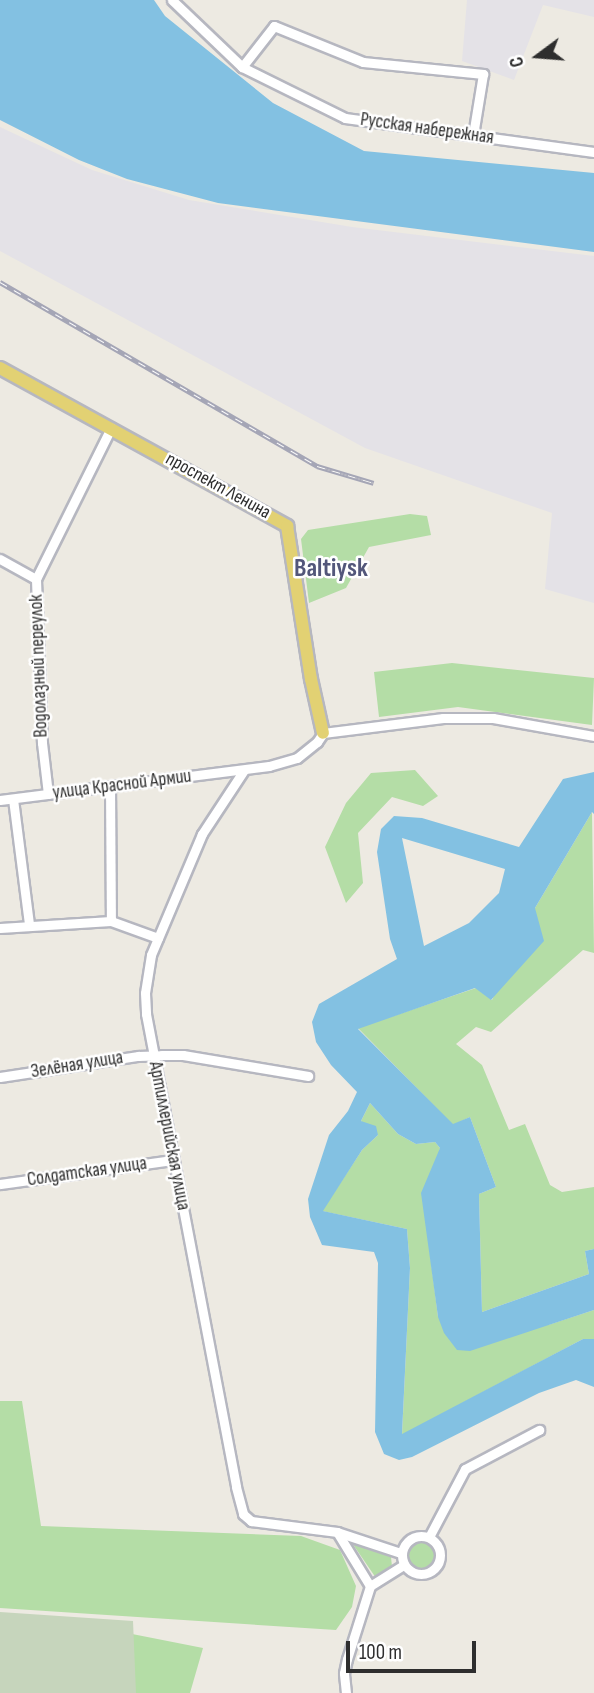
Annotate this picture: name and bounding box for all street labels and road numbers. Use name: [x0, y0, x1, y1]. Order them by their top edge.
street label: Русская набережная: [359, 108, 495, 150]
street label: проспект Ленина: [161, 448, 275, 524]
street label: Водолазный переулок: [25, 594, 53, 738]
street label: улица Красной Армии: [51, 765, 193, 805]
street label: Зелёная улица: [29, 1046, 125, 1084]
street label: Артиллерийская улица: [143, 1060, 195, 1212]
street label: Солдатская улица: [26, 1152, 148, 1192]

